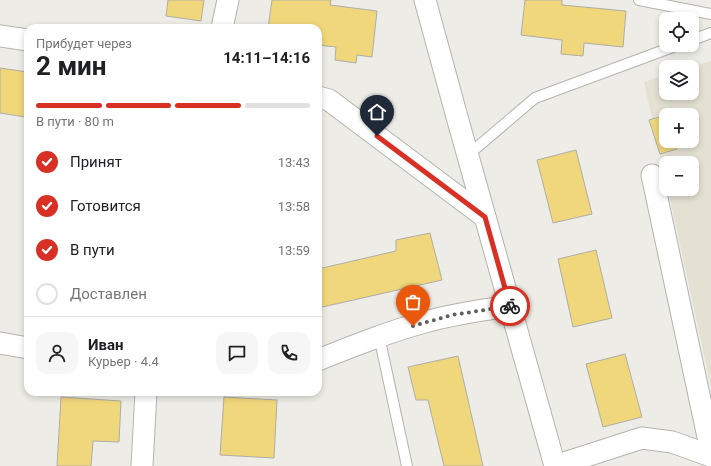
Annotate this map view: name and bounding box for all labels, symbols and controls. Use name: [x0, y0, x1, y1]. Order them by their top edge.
map controls: [659, 12, 699, 196]
button: locate: [659, 12, 699, 52]
text: Прибудет через: [36, 36, 132, 51]
text: 14:11–14:16: [223, 49, 310, 67]
text: 2 мин: [36, 51, 107, 81]
button: layers: [659, 60, 699, 100]
pin: [360, 95, 394, 136]
icon: home: [366, 101, 388, 123]
button: +: [659, 108, 699, 148]
text: В пути · 80 m: [36, 114, 114, 129]
icon: check: [36, 151, 58, 173]
text: Принят: [70, 153, 122, 171]
text: 13:43: [278, 155, 310, 170]
button: −: [659, 156, 699, 196]
icon: check: [36, 195, 58, 217]
text: Готовится: [70, 197, 141, 215]
text: 13:58: [278, 199, 310, 214]
icon: check: [36, 239, 58, 261]
text: В пути: [70, 241, 115, 259]
text: 13:59: [278, 243, 310, 258]
text: Доставлен: [70, 285, 147, 303]
pin: [396, 285, 430, 326]
courier: [490, 286, 530, 326]
icon: bag: [402, 291, 424, 313]
icon: bike: [499, 295, 521, 317]
button: person: [36, 332, 78, 374]
button: chat: [216, 332, 258, 374]
button: phone: [268, 332, 310, 374]
text: Иван: [88, 336, 124, 354]
text: Курьер · 4.4: [88, 354, 159, 369]

